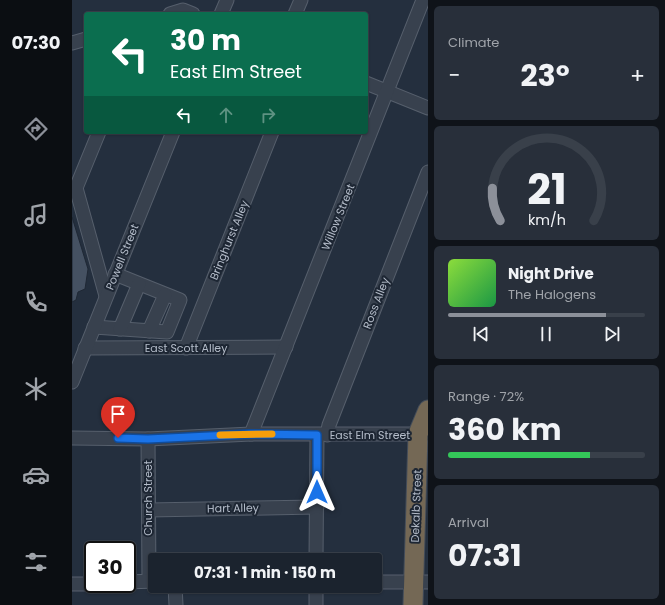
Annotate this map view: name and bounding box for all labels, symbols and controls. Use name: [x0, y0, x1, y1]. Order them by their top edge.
text: 30 m: [170, 21, 241, 60]
icon: left: [104, 28, 156, 80]
text: 07:30: [11, 30, 61, 55]
text: Climate: [448, 33, 499, 52]
text: 23°: [520, 54, 570, 97]
text: East Elm Street: [170, 59, 302, 84]
text: −: [448, 60, 460, 91]
text: +: [630, 60, 645, 91]
icon: left: [173, 104, 195, 126]
icon: ahead: [215, 104, 237, 126]
icon: right: [257, 104, 279, 126]
icon: directions: [22, 115, 50, 143]
text: 21: [527, 159, 566, 218]
street label: Willow Street: [317, 182, 359, 252]
street label: Bringhurst Alley: [206, 197, 253, 282]
icon: music: [22, 201, 50, 229]
text: km/h: [527, 209, 566, 229]
street label: Powell Street: [102, 222, 142, 292]
text: Night Drive: [508, 263, 594, 284]
street label: Ross Alley: [359, 274, 393, 331]
text: The Halogens: [508, 285, 596, 304]
icon: phone: [22, 288, 50, 316]
icon: previous: [470, 323, 492, 345]
icon: pause: [535, 323, 557, 345]
icon: next: [601, 323, 623, 345]
street label: East Scott Alley: [145, 340, 228, 356]
icon: climate: [22, 375, 50, 403]
text: Range · 72%: [448, 387, 524, 406]
pin: [101, 397, 135, 438]
icon: arrive: [107, 403, 129, 425]
text: 360 km: [448, 408, 562, 451]
street label: East Elm Street: [330, 427, 410, 443]
street label: Church Street: [140, 460, 156, 536]
icon: car: [22, 461, 50, 489]
street label: Dekalb Street: [407, 469, 425, 543]
position arrow: [296, 471, 338, 513]
street label: Hart Alley: [207, 500, 260, 516]
text: Arrival: [448, 513, 489, 532]
text: 07:31: [448, 534, 522, 577]
speed limit sign: 30: [84, 541, 136, 593]
icon: filters: [22, 548, 50, 576]
text: 07:31 · 1 min · 150 m: [194, 562, 336, 583]

